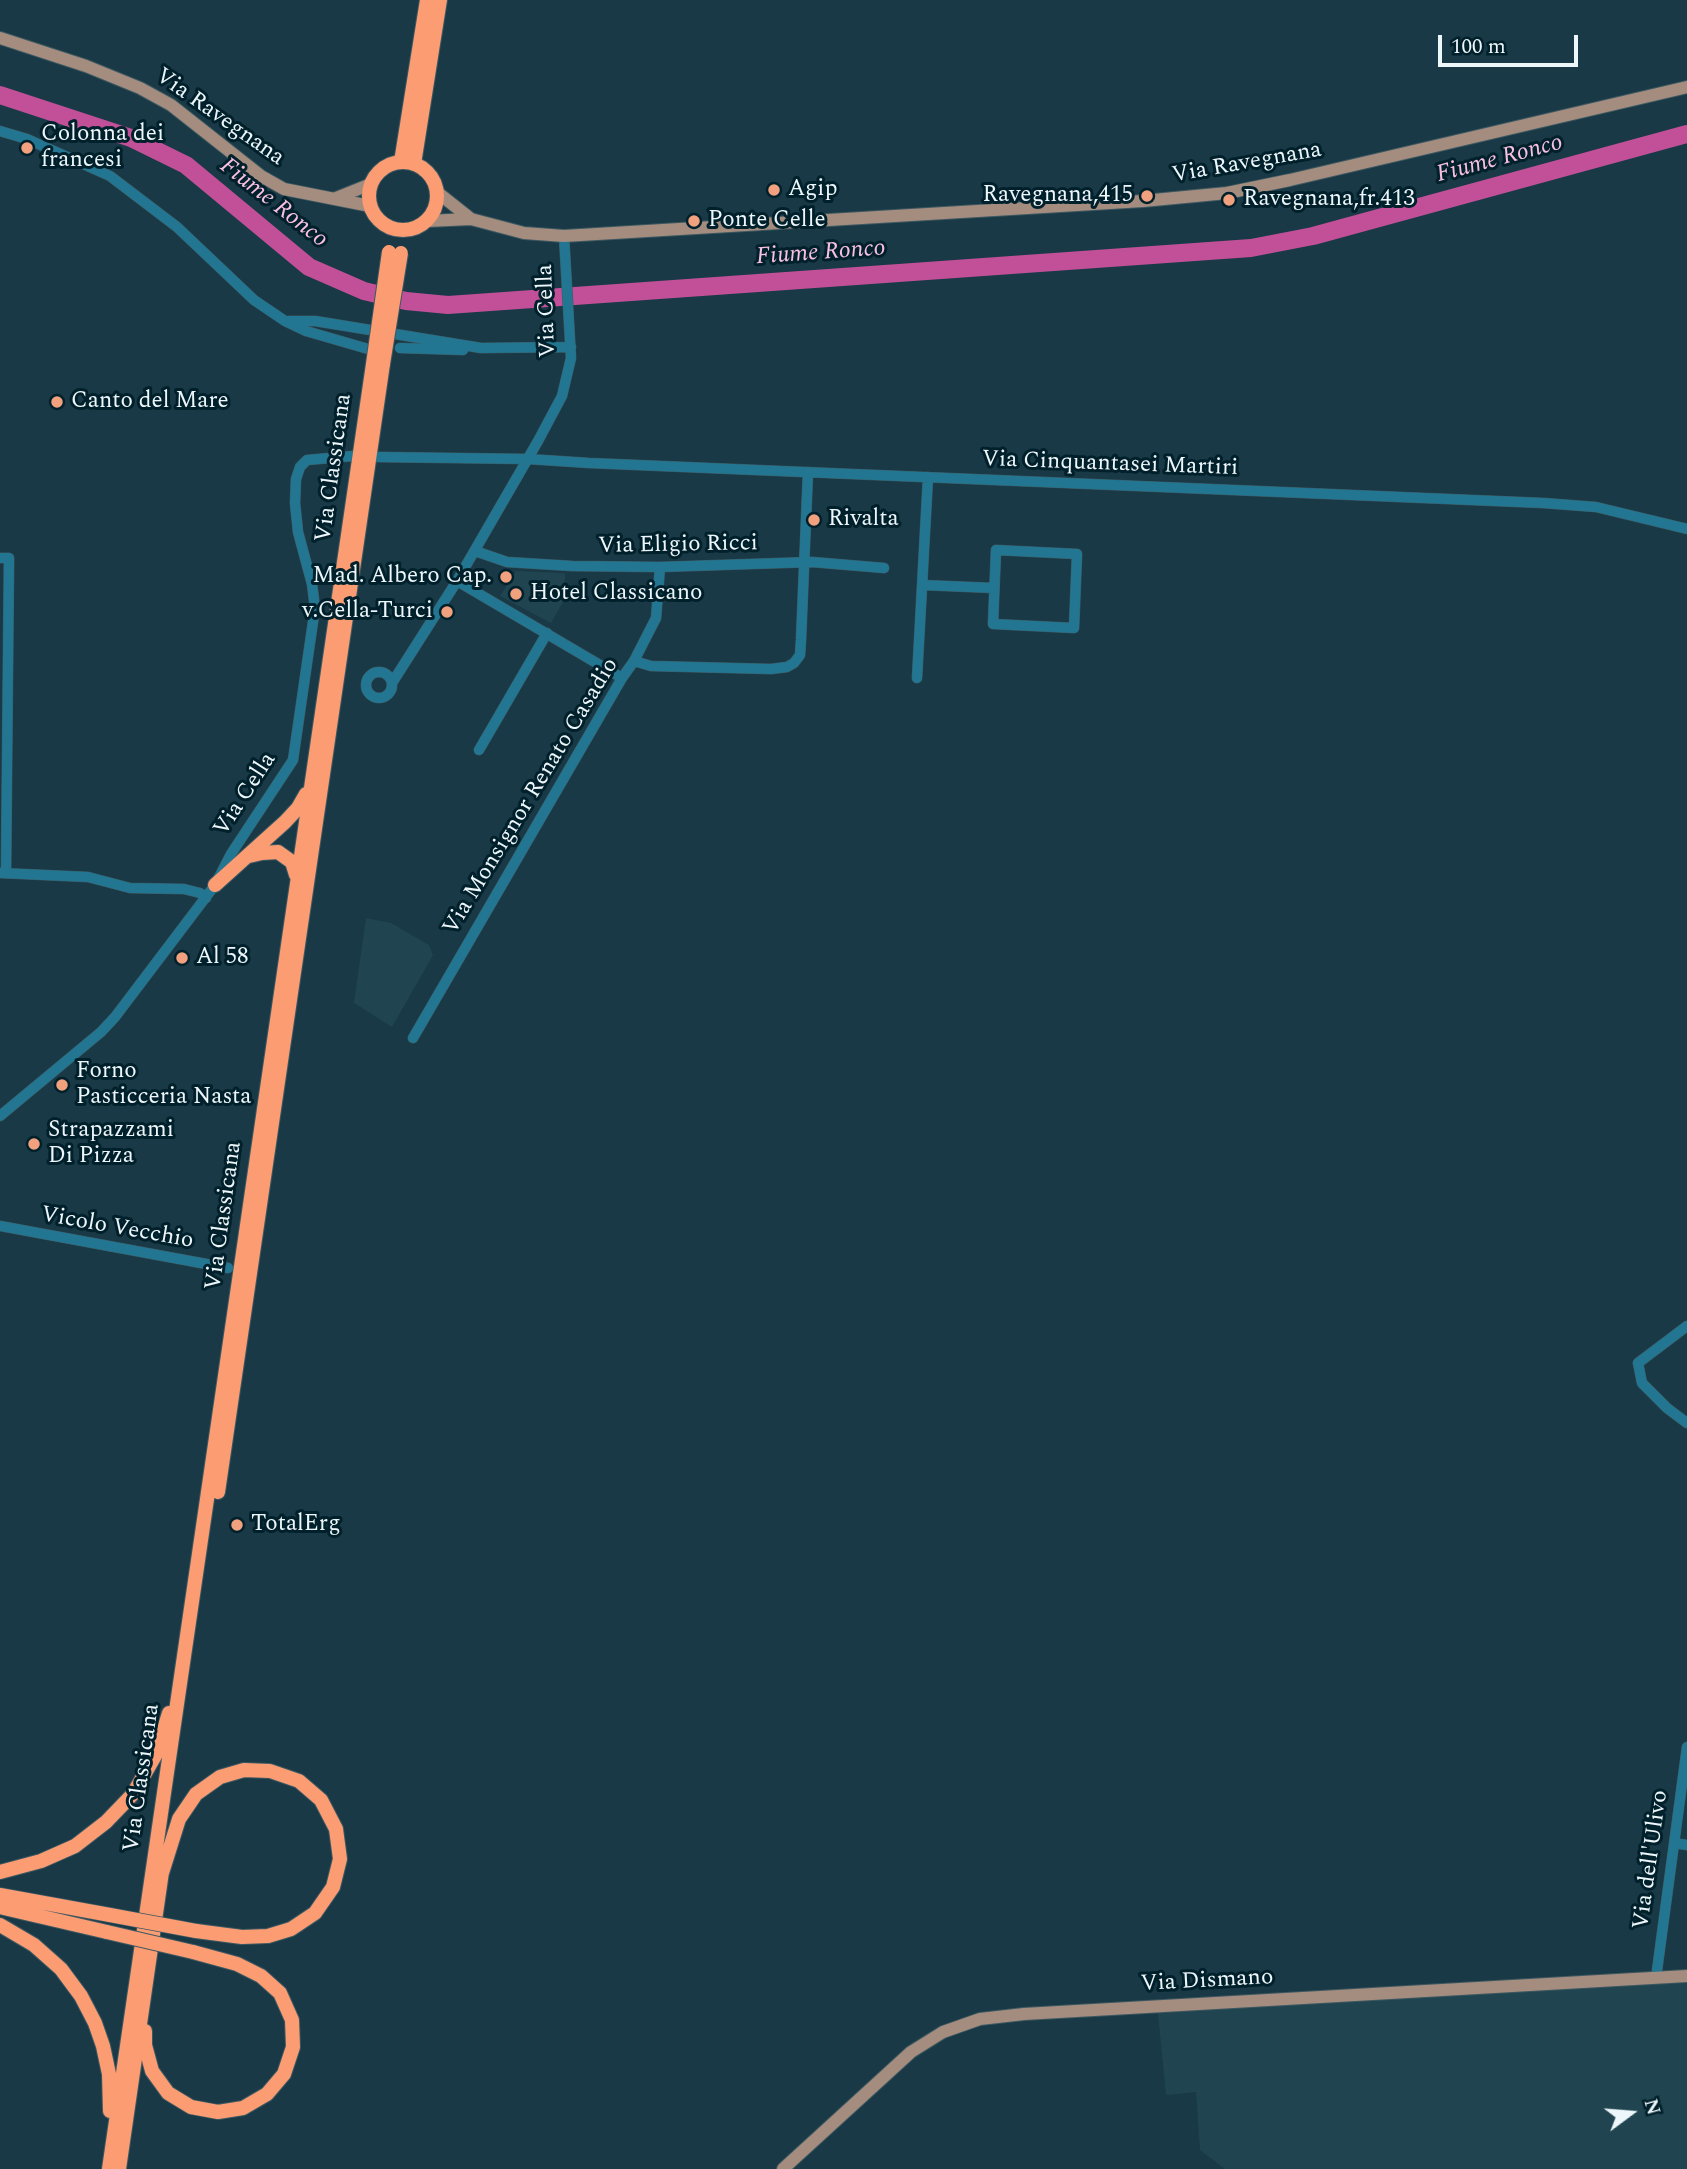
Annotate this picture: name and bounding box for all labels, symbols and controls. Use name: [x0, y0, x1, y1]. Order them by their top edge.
scale bar: [1442, 21, 1582, 65]
text: 100 m: [1451, 31, 1506, 63]
street label: Via Ravegnana: [149, 63, 289, 173]
place label: Colonna dei francesi: [41, 121, 164, 175]
water label: Fiume Ronco: [1434, 129, 1566, 191]
street label: Via Ravegnana: [1170, 137, 1324, 191]
marker: Colonna dei francesi: [19, 140, 35, 156]
water label: Fiume Ronco: [213, 153, 333, 255]
place label: Agip: [788, 176, 838, 204]
marker: Agip: [766, 182, 782, 198]
place label: Ravegnana,415: [983, 182, 1133, 210]
place label: Ravegnana,fr.413: [1243, 186, 1415, 214]
marker: Ravegnana,415: [1139, 188, 1155, 204]
marker: Ravegnana,fr.413: [1221, 192, 1237, 208]
place label: Ponte Celle: [708, 207, 826, 235]
marker: Ponte Celle: [686, 213, 702, 229]
water label: Fiume Ronco: [755, 235, 887, 273]
street label: Via Cella: [533, 264, 563, 358]
place label: Canto del Mare: [71, 388, 229, 416]
street label: Via Classicana: [311, 392, 359, 544]
marker: Canto del Mare: [49, 394, 65, 410]
street label: Via Cinquantasei Martiri: [981, 447, 1239, 483]
place label: Rivalta: [828, 506, 899, 534]
marker: Rivalta: [806, 512, 822, 528]
street label: Via Eligio Ricci: [598, 531, 758, 561]
place label: Mad. Albero Cap.: [313, 563, 492, 591]
marker: Mad. Albero Cap.: [498, 569, 514, 585]
place label: Hotel Classicano: [530, 580, 702, 608]
marker: Hotel Classicano: [508, 586, 524, 602]
place label: v.Cella-Turci: [302, 598, 433, 626]
marker: v.Cella-Turci: [439, 604, 455, 620]
street label: Via Monsignor Renato Casadio: [438, 654, 626, 940]
street label: Via Cella: [209, 748, 283, 842]
place label: Al 58: [196, 944, 249, 972]
marker: Al 58: [174, 950, 190, 966]
place label: Forno Pasticceria Nasta: [76, 1058, 251, 1112]
marker: Forno Pasticceria Nasta: [54, 1077, 70, 1093]
place label: Strapazzami Di Pizza: [48, 1117, 174, 1171]
marker: Strapazzami Di Pizza: [26, 1136, 42, 1152]
street label: Via Classicana: [201, 1140, 249, 1292]
street label: Vicolo Vecchio: [39, 1202, 195, 1256]
place label: TotalErg: [251, 1511, 340, 1539]
marker: TotalErg: [229, 1517, 245, 1533]
street label: Via Classicana: [119, 1702, 167, 1854]
street label: Via dell'Ulivo: [1629, 1789, 1675, 1931]
street label: Via Dismano: [1140, 1965, 1274, 1999]
north arrow: [1596, 2078, 1666, 2148]
text: N: [1636, 2096, 1668, 2119]

